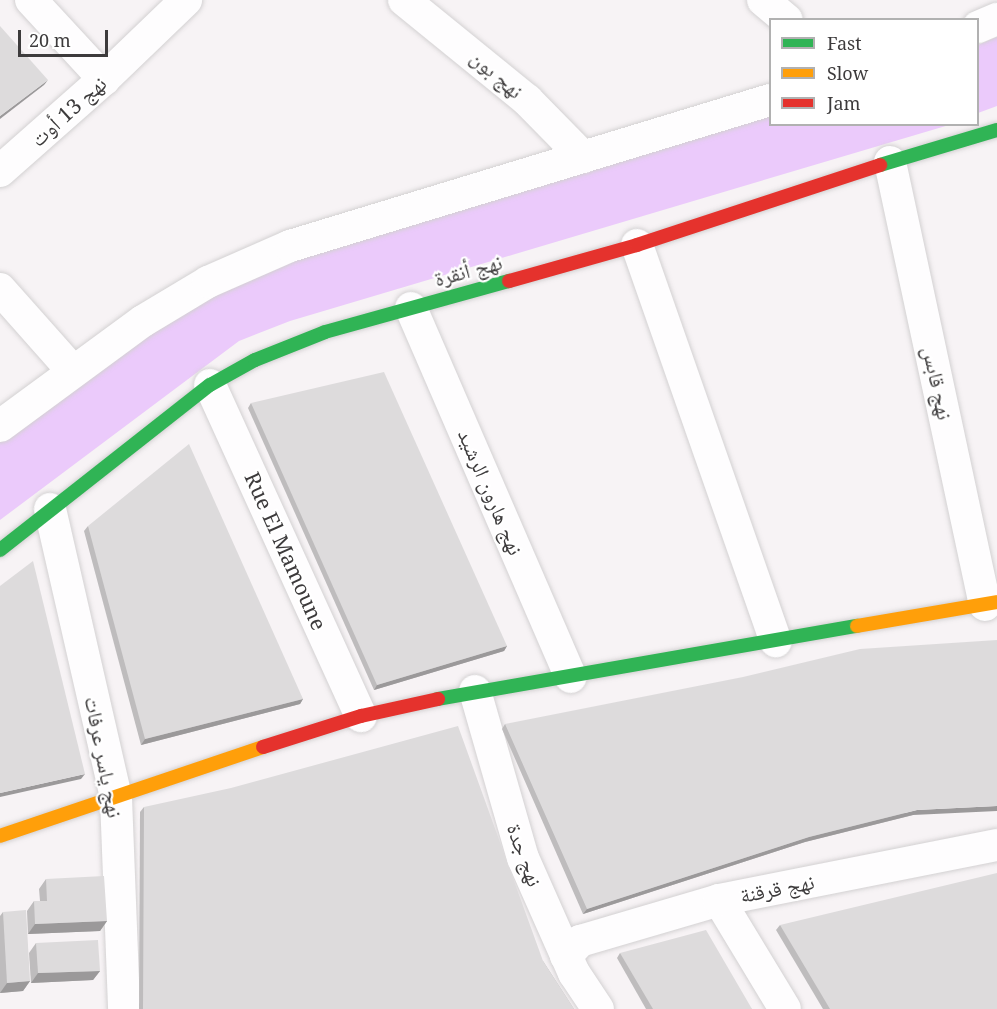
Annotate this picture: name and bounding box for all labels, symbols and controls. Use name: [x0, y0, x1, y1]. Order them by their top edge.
scale bar: [21, 18, 111, 56]
legend: [769, 18, 979, 126]
text: 20 m: [29, 28, 71, 52]
text: Fast: [827, 31, 862, 55]
street label: نهج بون: [466, 44, 528, 104]
text: Slow: [827, 61, 868, 85]
street label: نهج 13 أوت: [25, 70, 111, 152]
text: Jam: [827, 91, 861, 115]
street label: نهج أنقرة: [431, 249, 505, 291]
street label: نهج قابس: [918, 344, 958, 422]
street label: نهج هارون الرشيد: [453, 425, 529, 559]
street label: Rue El Mamoune: [240, 468, 332, 634]
street label: نهج ياسر عرفات: [80, 694, 128, 820]
street label: نهج جدة: [502, 820, 548, 890]
street label: نهج قرقنة: [738, 868, 816, 908]

